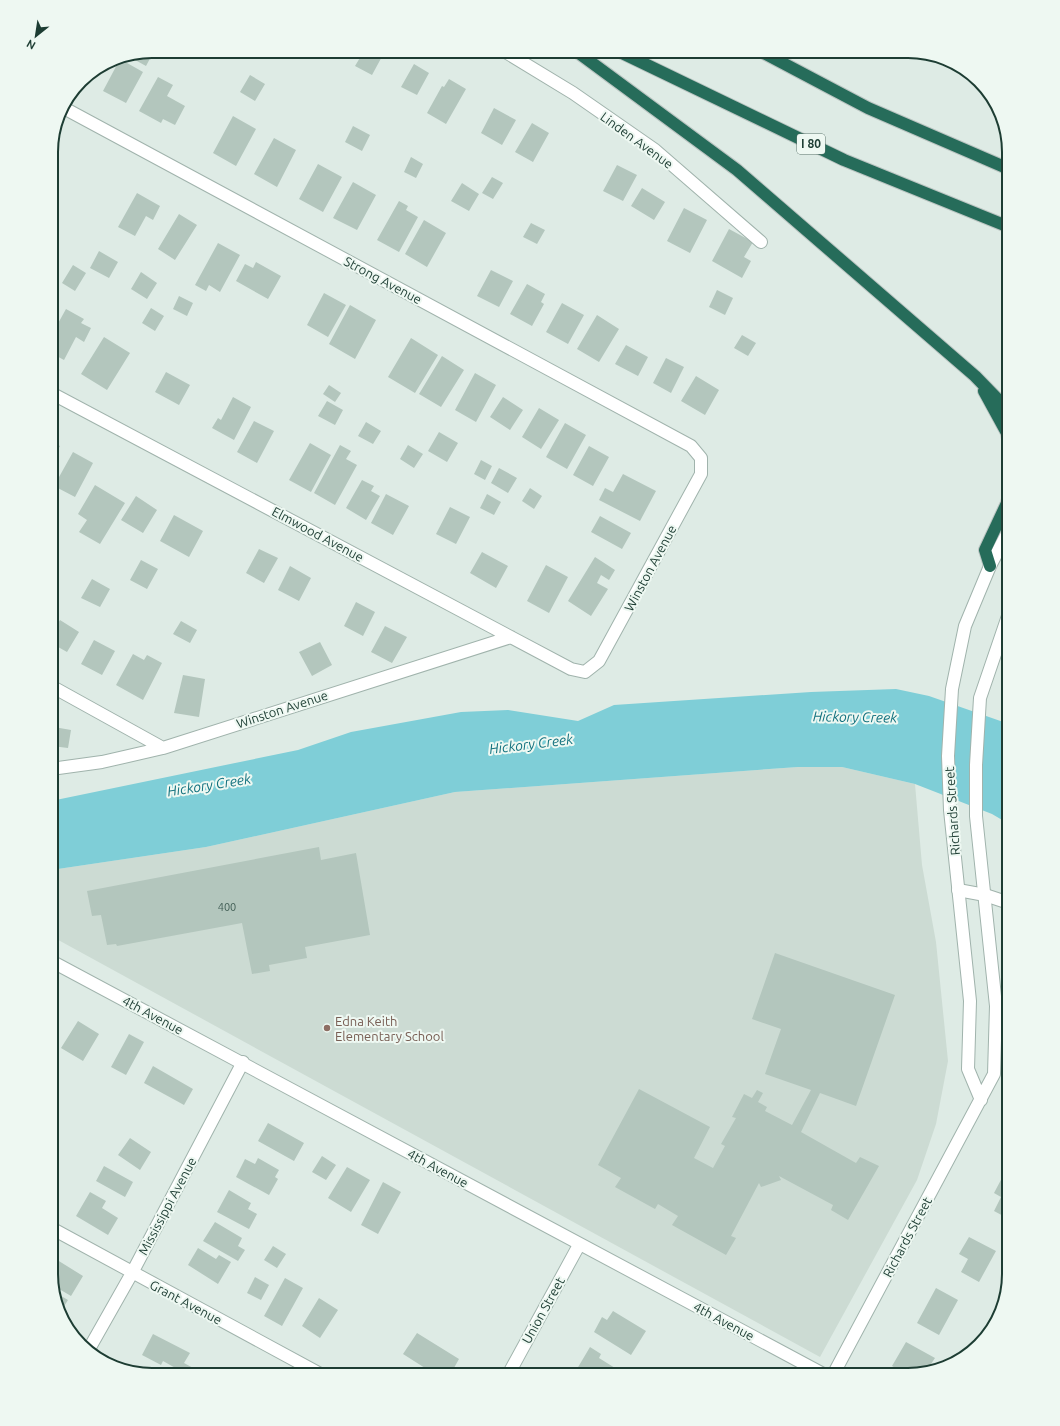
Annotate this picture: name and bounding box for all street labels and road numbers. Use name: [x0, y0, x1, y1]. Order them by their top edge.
street label: Linden Avenue: [598, 109, 676, 171]
road number: I 80: [797, 134, 825, 154]
street label: Strong Avenue: [342, 254, 424, 306]
street label: Elmwood Avenue: [270, 504, 366, 564]
street label: Winston Avenue: [621, 523, 679, 613]
street label: Winston Avenue: [234, 688, 330, 730]
street label: Richards Street: [942, 766, 962, 856]
street label: 4th Avenue: [120, 993, 186, 1037]
street label: 4th Avenue: [405, 1146, 471, 1190]
street label: Mississippi Avenue: [135, 1155, 199, 1257]
street label: Richards Street: [880, 1194, 934, 1280]
street label: Union Street: [519, 1274, 567, 1346]
street label: Grant Avenue: [148, 1277, 224, 1327]
street label: 4th Avenue: [691, 1299, 757, 1343]

